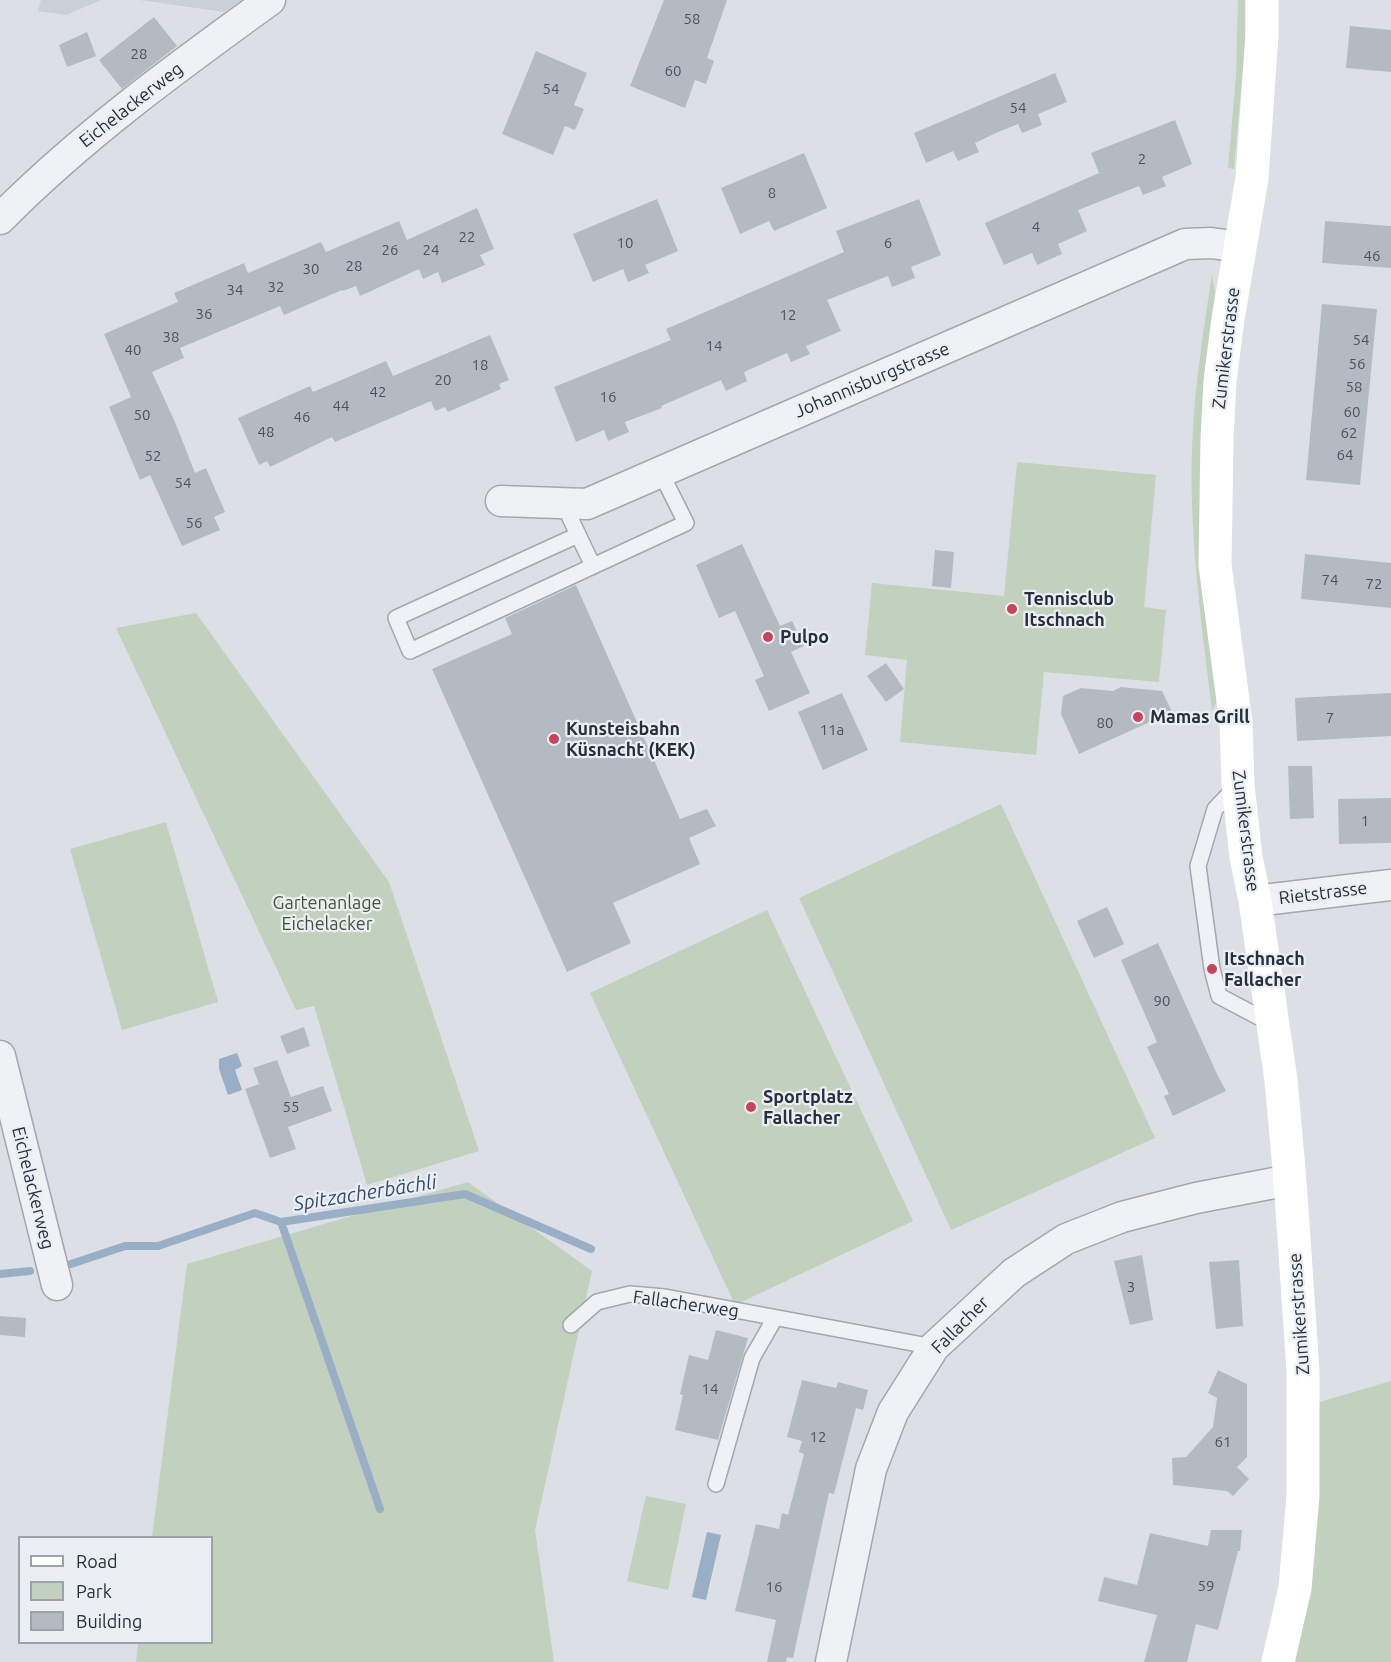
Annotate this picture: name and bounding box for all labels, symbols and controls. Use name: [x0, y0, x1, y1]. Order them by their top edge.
house number: 58: [684, 10, 700, 28]
house number: 28: [131, 45, 147, 63]
street label: Eichelackerweg: [75, 58, 187, 152]
house number: 60: [665, 62, 681, 80]
house number: 54: [543, 80, 559, 98]
house number: 54: [1010, 99, 1026, 117]
house number: 2: [1138, 150, 1146, 168]
house number: 8: [768, 184, 776, 202]
house number: 4: [1032, 218, 1040, 236]
house number: 22: [459, 228, 475, 246]
house number: 10: [617, 234, 633, 252]
house number: 6: [884, 234, 892, 252]
house number: 26: [382, 241, 398, 259]
house number: 24: [423, 241, 439, 259]
house number: 46: [1364, 247, 1380, 265]
house number: 28: [346, 257, 362, 275]
house number: 30: [303, 260, 319, 278]
house number: 32: [268, 278, 284, 296]
house number: 34: [227, 281, 243, 299]
street label: Zumikerstrasse: [1208, 286, 1244, 410]
house number: 36: [196, 305, 212, 323]
house number: 12: [780, 306, 796, 324]
house number: 38: [163, 328, 179, 346]
house number: 54: [1353, 331, 1369, 349]
house number: 14: [706, 337, 722, 355]
street label: Johannisburgstrasse: [791, 338, 953, 422]
house number: 40: [125, 341, 141, 359]
house number: 56: [1349, 355, 1365, 373]
house number: 18: [472, 356, 488, 374]
house number: 20: [435, 371, 451, 389]
house number: 58: [1346, 378, 1362, 396]
house number: 42: [370, 383, 386, 401]
house number: 16: [600, 388, 616, 406]
house number: 44: [333, 397, 349, 415]
house number: 60: [1344, 403, 1360, 421]
house number: 50: [134, 406, 150, 424]
house number: 46: [294, 408, 310, 426]
house number: 48: [258, 423, 274, 441]
house number: 62: [1341, 424, 1357, 442]
house number: 64: [1337, 446, 1353, 464]
house number: 52: [145, 447, 161, 465]
house number: 54: [175, 474, 191, 492]
house number: 56: [186, 514, 202, 532]
house number: 74: [1322, 571, 1338, 589]
house number: 72: [1366, 575, 1382, 593]
place label: Tennisclub Itschnach: [1024, 588, 1114, 630]
marker: Tennisclub Itschnach: [1005, 602, 1019, 616]
place label: Pulpo: [780, 626, 829, 648]
marker: Pulpo: [761, 630, 775, 644]
place label: Mamas Grill: [1150, 706, 1250, 728]
house number: 7: [1326, 709, 1334, 727]
marker: Mamas Grill: [1131, 710, 1145, 724]
house number: 80: [1097, 714, 1113, 732]
place label: Kunsteisbahn Küsnacht (KEK): [566, 718, 696, 760]
house number: 11a: [820, 721, 844, 739]
marker: Kunsteisbahn Küsnacht (KEK): [547, 732, 561, 746]
street label: Zumikerstrasse: [1228, 769, 1264, 893]
house number: 1: [1361, 812, 1369, 830]
street label: Rietstrasse: [1277, 877, 1369, 909]
park label: Gartenanlage Eichelacker: [272, 892, 382, 934]
place label: Itschnach Fallacher: [1224, 948, 1305, 990]
marker: Itschnach Fallacher: [1205, 962, 1219, 976]
house number: 90: [1154, 992, 1170, 1010]
place label: Sportplatz Fallacher: [763, 1086, 853, 1128]
house number: 55: [283, 1098, 299, 1116]
marker: Sportplatz Fallacher: [744, 1100, 758, 1114]
street label: Eichelackerweg: [7, 1124, 59, 1252]
water label: Spitzacherbächli: [292, 1170, 438, 1216]
street label: Zumikerstrasse: [1284, 1252, 1314, 1376]
house number: 3: [1127, 1278, 1135, 1296]
street label: Fallacherweg: [632, 1286, 740, 1322]
street label: Fallacher: [927, 1292, 993, 1358]
house number: 14: [702, 1380, 718, 1398]
house number: 12: [810, 1428, 826, 1446]
house number: 61: [1215, 1433, 1231, 1451]
legend: [18, 1536, 213, 1644]
text: Road: [76, 1551, 118, 1571]
house number: 59: [1198, 1577, 1214, 1595]
house number: 16: [766, 1578, 782, 1596]
text: Park: [76, 1581, 112, 1601]
text: Building: [76, 1611, 142, 1631]

